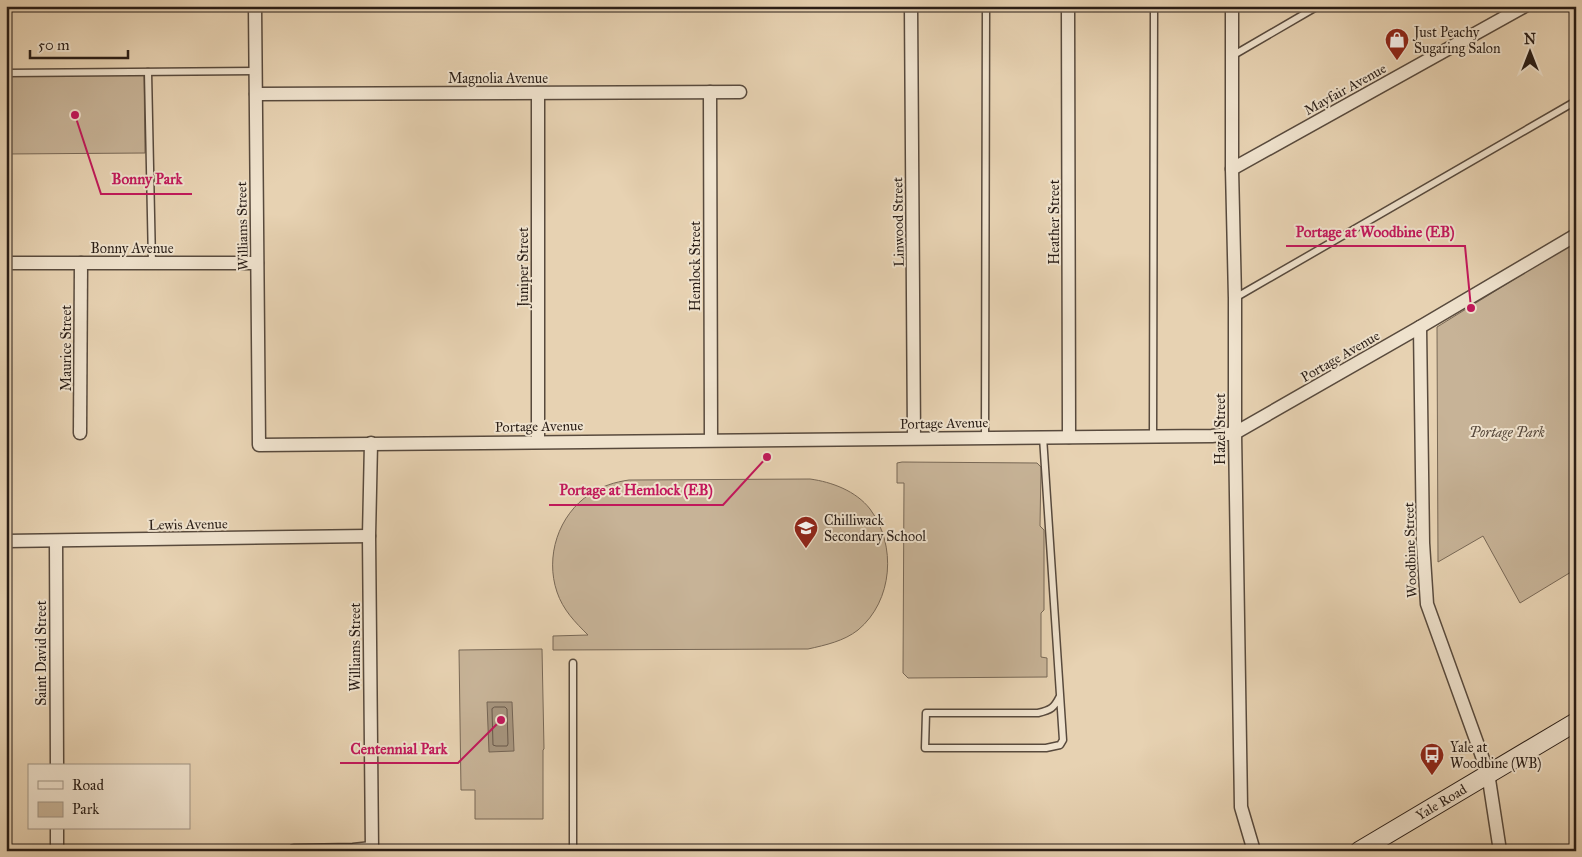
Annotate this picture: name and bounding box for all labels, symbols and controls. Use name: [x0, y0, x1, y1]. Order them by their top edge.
place label: Just Peachy Sugaring Salon: [1412, 24, 1501, 57]
shop icon: Just Peachy Sugaring Salon: [1384, 27, 1410, 61]
scale bar: [30, 28, 128, 60]
north arrow: [1504, 28, 1554, 78]
text: N: [1524, 31, 1536, 48]
text: 50 m: [38, 36, 70, 54]
street label: Mayfair Avenue: [1301, 60, 1390, 119]
street label: Magnolia Avenue: [448, 70, 548, 87]
callout: Bonny Park: [101, 164, 192, 194]
text: Bonny Park: [112, 170, 184, 189]
street label: Linwood Street: [889, 177, 908, 267]
street label: Heather Street: [1046, 179, 1063, 265]
street label: Williams Street: [233, 181, 252, 271]
callout: Portage at Woodbine (EB): [1286, 216, 1465, 246]
street label: Hemlock Street: [687, 221, 704, 311]
text: Portage at Woodbine (EB): [1295, 223, 1455, 242]
street label: Juniper Street: [515, 227, 533, 309]
street label: Bonny Avenue: [91, 240, 174, 257]
street label: Maurice Street: [58, 305, 75, 391]
street label: Portage Avenue: [1298, 327, 1383, 386]
street label: Hazel Street: [1212, 393, 1229, 465]
street label: Portage Avenue: [900, 414, 988, 433]
street label: Portage Avenue: [495, 417, 583, 436]
park label: Portage Park: [1469, 424, 1546, 441]
callout: Portage at Hemlock (EB): [549, 475, 723, 505]
text: Portage at Hemlock (EB): [559, 481, 713, 500]
street label: Woodbine Street: [1400, 502, 1421, 598]
place label: Chilliwack Secondary School: [824, 512, 926, 545]
street label: Lewis Avenue: [148, 515, 228, 534]
school or university icon: Chilliwack Secondary School: [793, 515, 819, 549]
street label: Saint David Street: [33, 600, 50, 706]
street label: Williams Street: [347, 602, 364, 692]
callout: Centennial Park: [340, 733, 458, 763]
place label: Yale at Woodbine (WB): [1450, 739, 1542, 773]
text: Centennial Park: [350, 740, 449, 758]
bus stop icon: Yale at Woodbine (WB): [1419, 742, 1445, 776]
legend: [28, 764, 190, 830]
text: Road: [72, 776, 104, 794]
street label: Yale Road: [1413, 781, 1470, 824]
text: Park: [72, 800, 99, 818]

